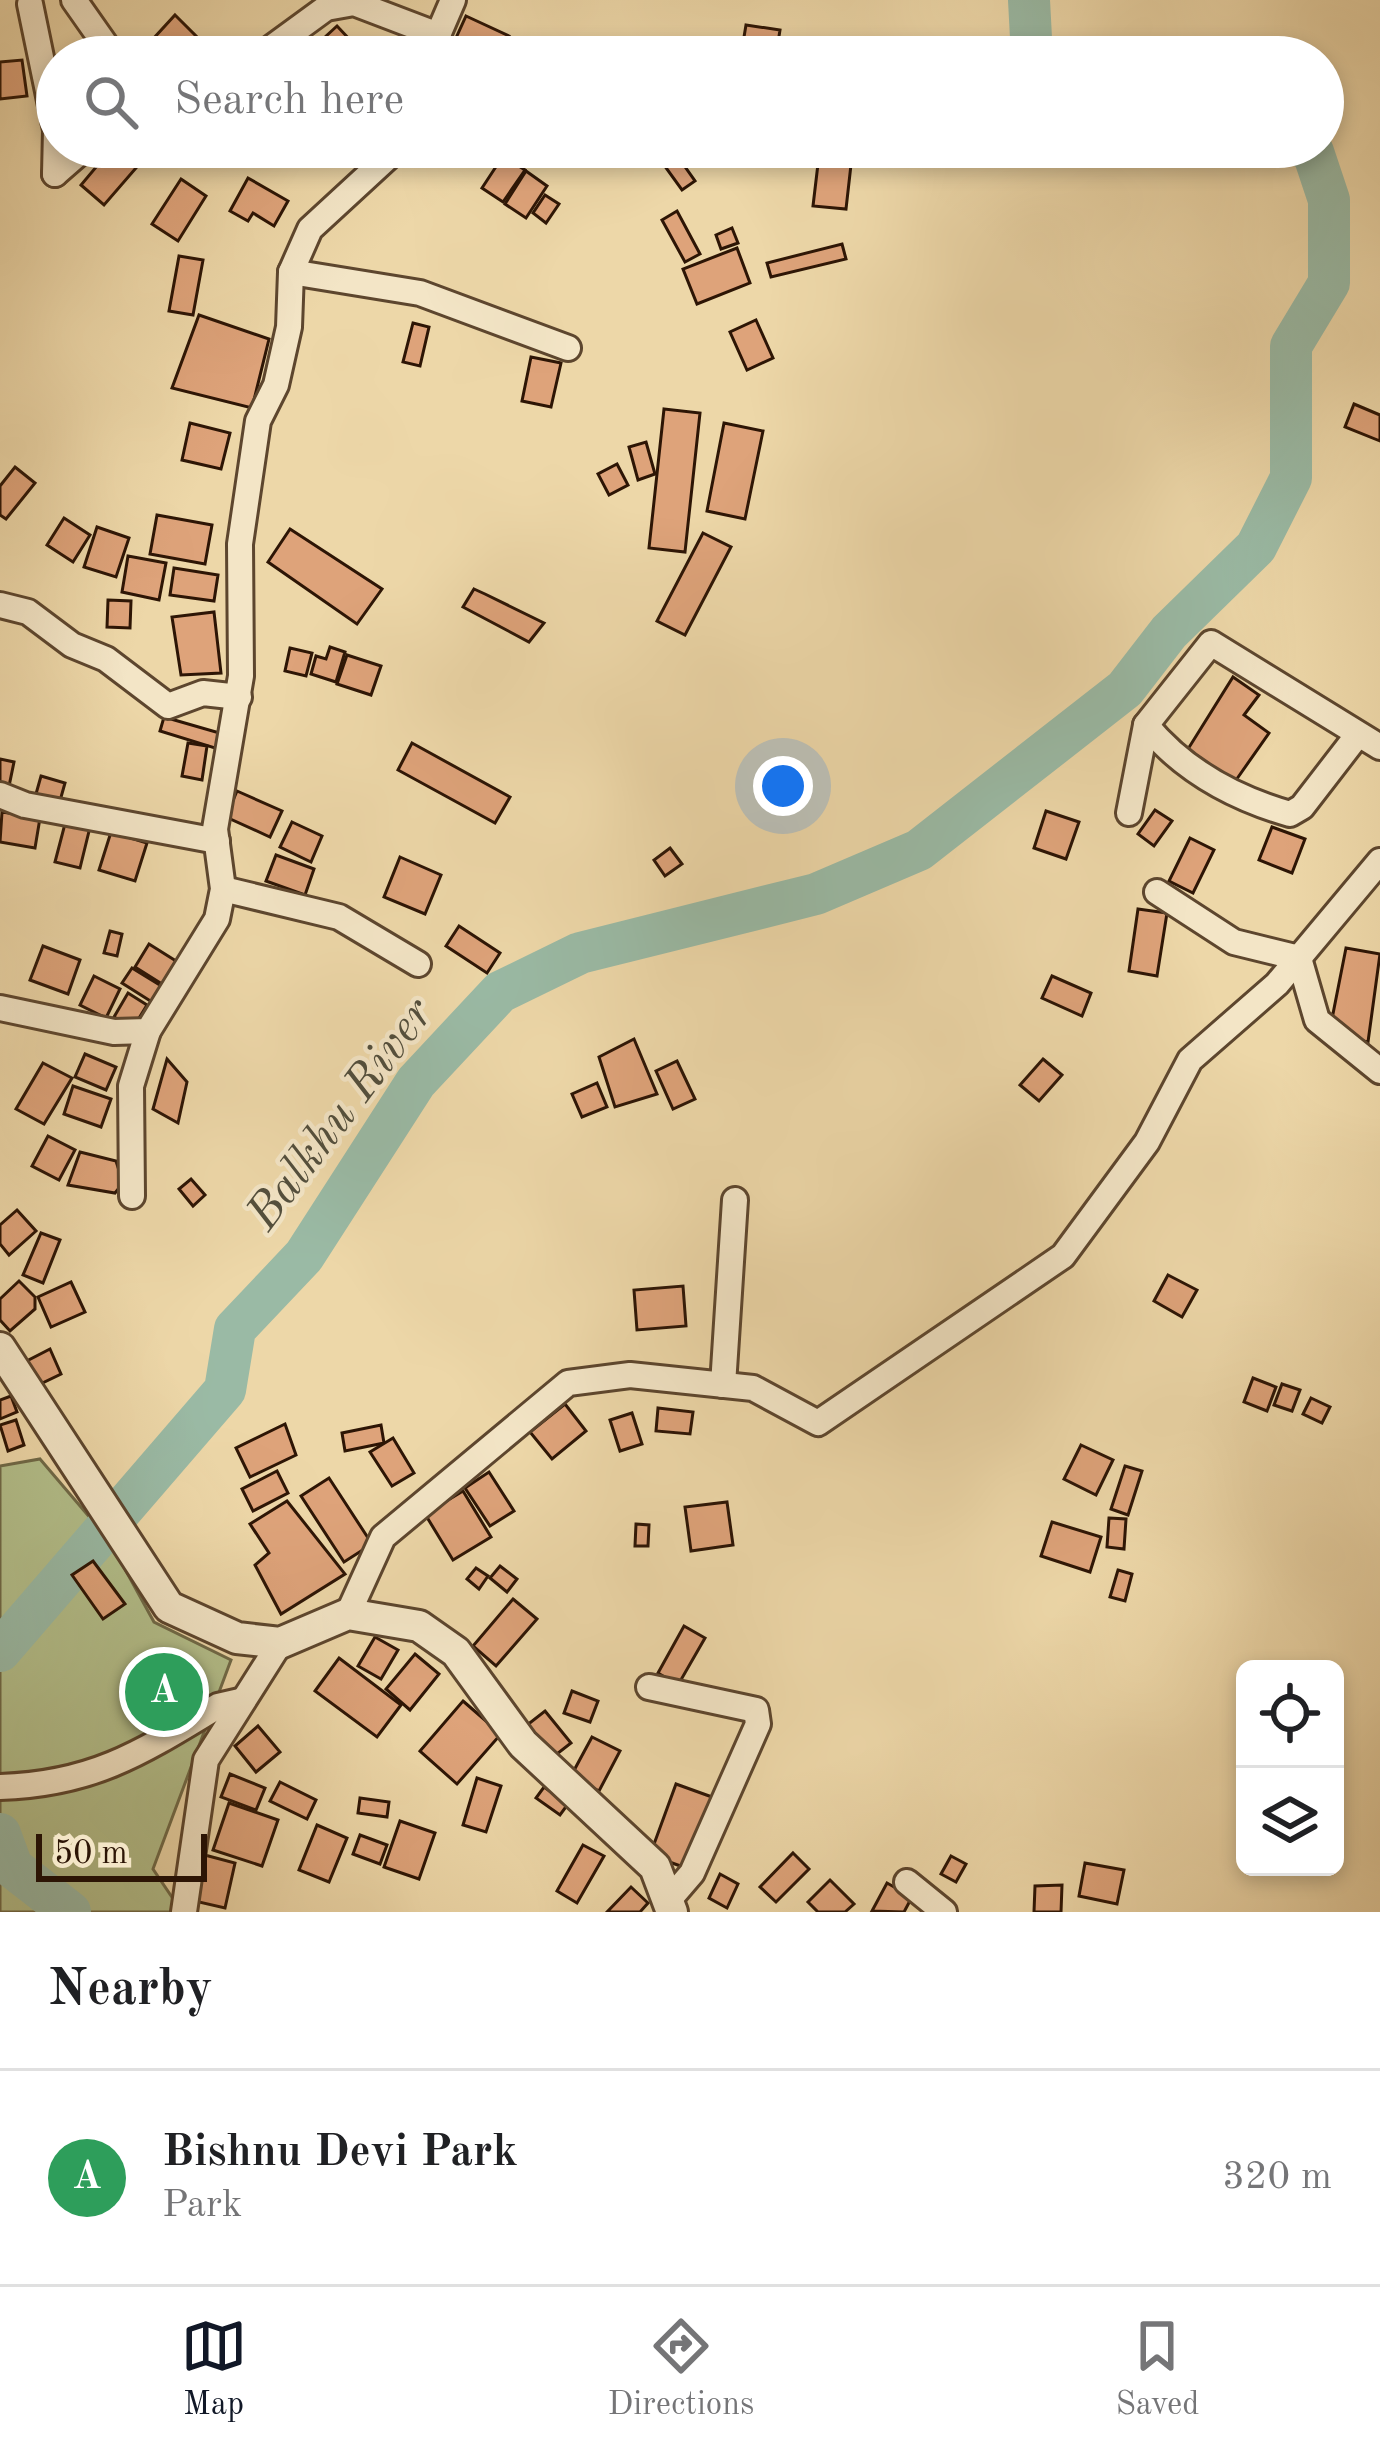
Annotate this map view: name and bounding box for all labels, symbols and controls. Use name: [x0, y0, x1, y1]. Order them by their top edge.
search box: [36, 36, 1344, 168]
icon: search: [78, 69, 144, 135]
text: Search here: [174, 79, 404, 124]
your location: [753, 756, 813, 816]
water label: Balkhu River: [238, 990, 444, 1240]
pin: A: [125, 1647, 203, 1737]
map controls: [1236, 1660, 1344, 1876]
button: locate: [1236, 1660, 1344, 1768]
button: layers: [1236, 1768, 1344, 1876]
scale bar: [36, 1828, 207, 1881]
text: 50 m: [54, 1838, 128, 1871]
text: Nearby: [48, 1965, 213, 2016]
text: Bishnu Devi Park: [162, 2131, 518, 2176]
text: A: [72, 2158, 102, 2197]
text: 320 m: [1222, 2158, 1332, 2197]
text: Park: [162, 2186, 242, 2225]
tab: Map: [181, 2313, 247, 2426]
tab: Directions: [608, 2313, 754, 2426]
tab: Saved: [1115, 2313, 1199, 2426]

